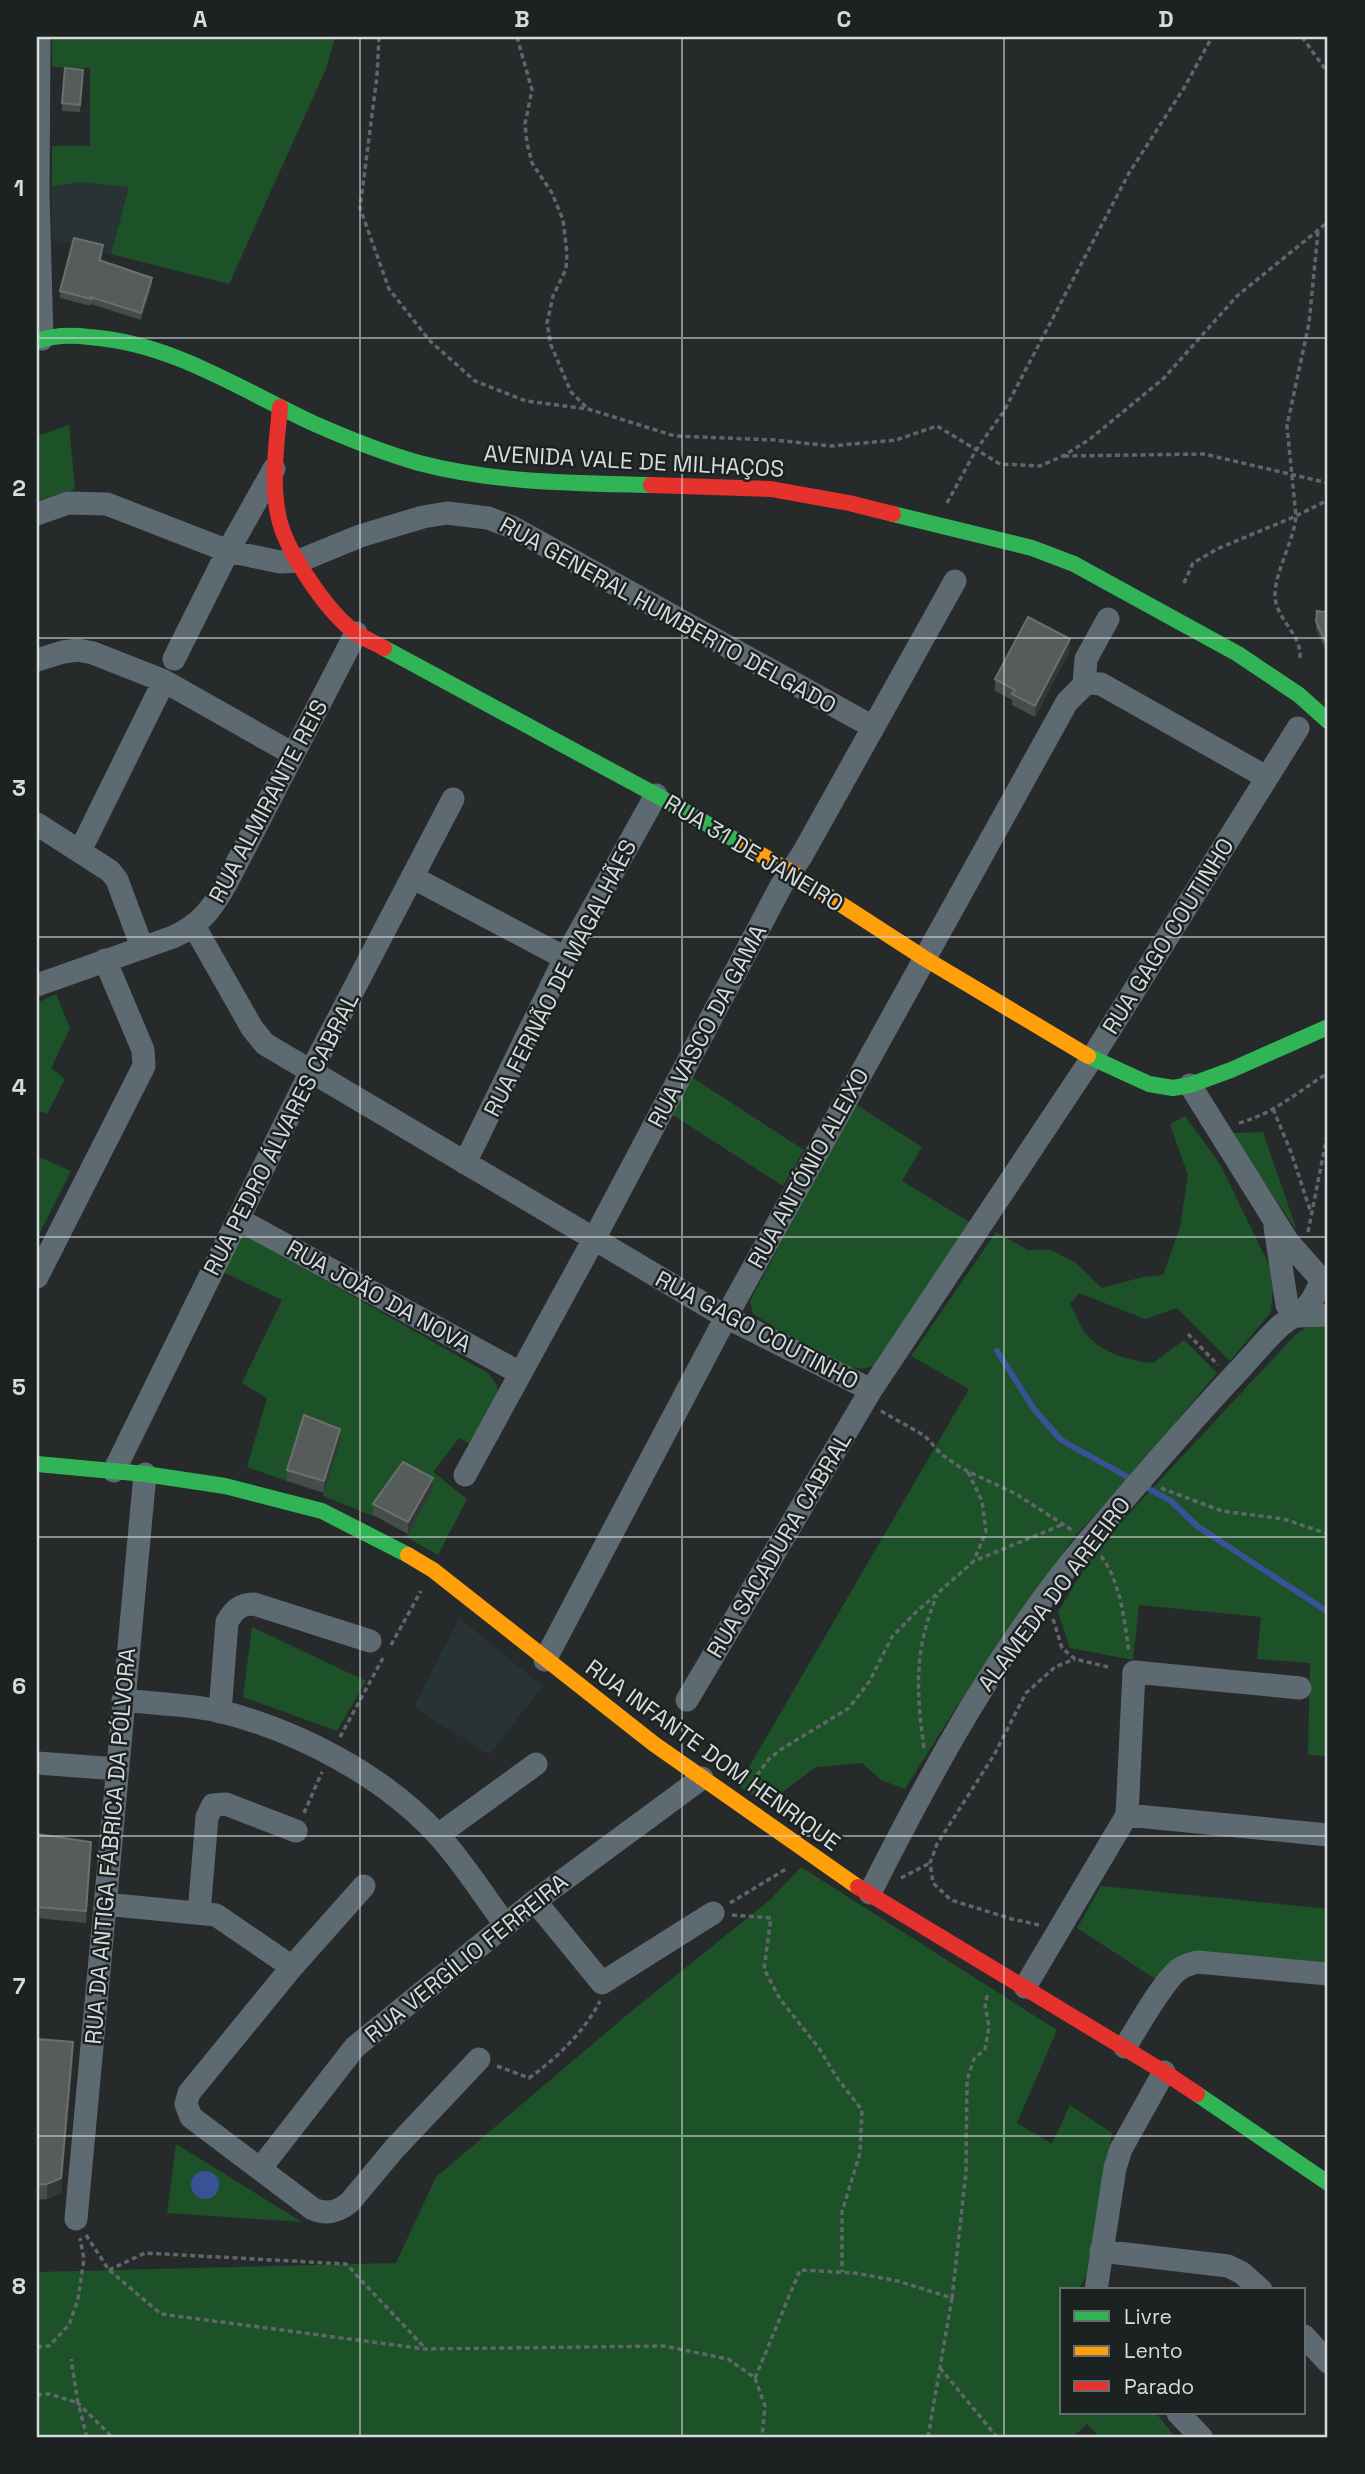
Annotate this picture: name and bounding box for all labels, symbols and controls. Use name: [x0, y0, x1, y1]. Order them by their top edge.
text: A: [193, 4, 208, 34]
text: B: [514, 4, 530, 34]
text: C: [837, 4, 851, 34]
text: D: [1158, 4, 1174, 34]
text: 1: [14, 173, 24, 203]
street label: AVENIDA VALE DE MILHAÇOS: [483, 438, 785, 484]
text: 2: [12, 473, 26, 503]
street label: RUA GENERAL HUMBERTO DELGADO: [494, 510, 842, 720]
street label: RUA ALMIRANTE REIS: [202, 694, 334, 908]
text: 3: [12, 773, 26, 803]
street label: RUA 31 DE JANEIRO: [659, 788, 849, 918]
street label: RUA GAGO COUTINHO: [1095, 832, 1241, 1040]
street label: RUA FERNÃO DE MAGALHÃES: [477, 834, 643, 1122]
street label: RUA VASCO DA GAMA: [641, 919, 773, 1133]
street label: RUA PEDRO ÁLVARES CABRAL: [197, 988, 365, 1280]
street label: RUA ANTÓNIO ALEIXO: [741, 1063, 875, 1273]
text: 4: [12, 1072, 27, 1102]
street label: RUA JOÃO DA NOVA: [281, 1233, 477, 1359]
street label: RUA GAGO COUTINHO: [650, 1264, 864, 1396]
text: 5: [12, 1372, 26, 1402]
street label: RUA SACADURA CABRAL: [700, 1427, 858, 1663]
street label: ALAMEDA DO AREEIRO: [971, 1491, 1137, 1697]
street label: RUA DA ANTIGA FÁBRICA DA PÓLVORA: [78, 1647, 142, 2045]
street label: RUA INFANTE DOM HENRIQUE: [580, 1652, 846, 1858]
text: 6: [12, 1671, 26, 1701]
street label: RUA VERGÍLIO FERREIRA: [358, 1867, 574, 2049]
text: 7: [13, 1971, 26, 2001]
text: 8: [12, 2271, 26, 2301]
legend: [1060, 2288, 1306, 2414]
text: Livre: [1124, 2303, 1172, 2330]
text: Lento: [1124, 2337, 1183, 2364]
text: Parado: [1124, 2373, 1194, 2400]

